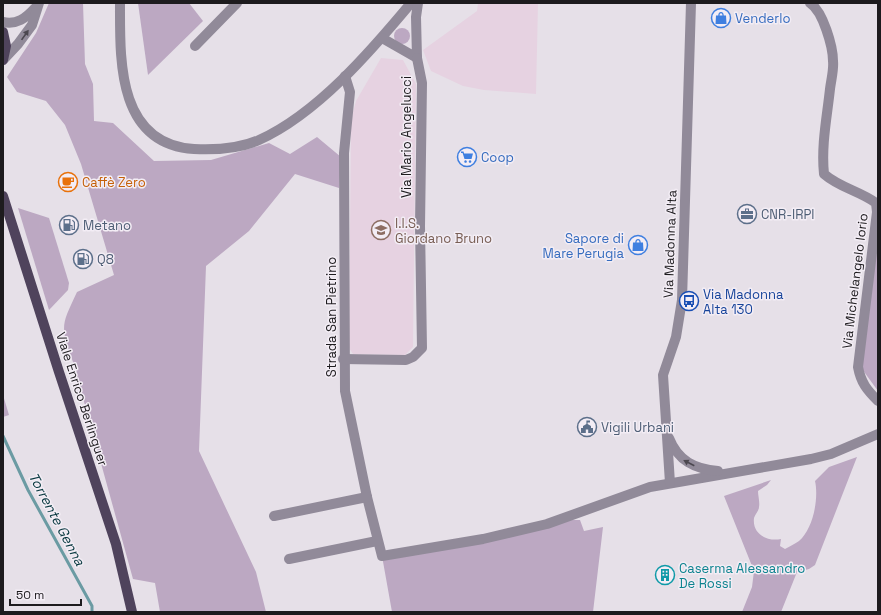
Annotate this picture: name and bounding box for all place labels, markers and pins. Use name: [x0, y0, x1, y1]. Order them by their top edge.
shop icon: Venderlo: [710, 7, 732, 29]
place label: Venderlo: [735, 10, 790, 27]
supermarket icon: Coop: [456, 146, 478, 168]
place label: Coop: [481, 149, 514, 166]
cafe icon: Caffè Zero: [57, 171, 79, 193]
place label: Caffè Zero: [82, 174, 146, 191]
office icon: CNR-IRPI: [736, 203, 758, 225]
place label: CNR-IRPI: [761, 206, 814, 223]
fuel station icon: Metano: [58, 214, 80, 236]
place label: I.I.S. Giordano Bruno: [395, 215, 492, 247]
place label: Metano: [83, 217, 131, 234]
school or university icon: I.I.S. Giordano Bruno: [370, 219, 392, 241]
place label: Sapore di Mare Perugia: [542, 230, 625, 262]
shop icon: Sapore di Mare Perugia: [627, 234, 649, 256]
fuel station icon: Q8: [72, 248, 94, 270]
place label: Q8: [97, 251, 114, 268]
place label: Via Madonna Alta 130: [703, 286, 784, 318]
bus stop icon: Via Madonna Alta 130: [678, 290, 700, 312]
public building icon: Vigili Urbani: [576, 416, 598, 438]
place label: Vigili Urbani: [601, 419, 674, 436]
place label: Caserma Alessandro De Rossi: [679, 560, 805, 592]
building icon: Caserma Alessandro De Rossi: [654, 564, 676, 586]

